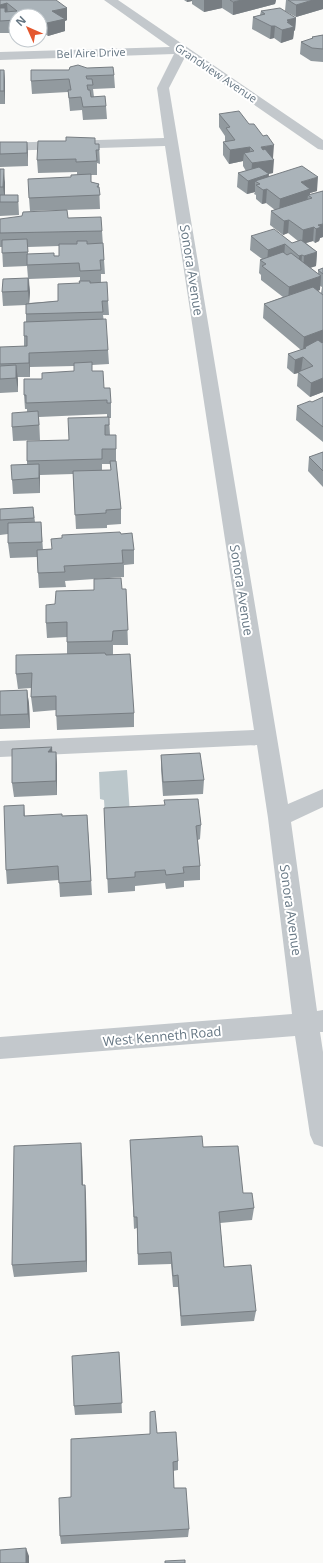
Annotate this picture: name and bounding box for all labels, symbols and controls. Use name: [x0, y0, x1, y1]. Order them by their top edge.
north arrow: [8, 8, 48, 48]
text: N: [12, 12, 29, 29]
street label: Grandview Avenue: [172, 39, 260, 106]
street label: Bel Aire Drive: [56, 44, 126, 61]
street label: Sonora Avenue: [176, 223, 208, 317]
street label: Sonora Avenue: [226, 543, 258, 637]
street label: Sonora Avenue: [276, 863, 306, 957]
street label: West Kenneth Road: [102, 1022, 222, 1050]

